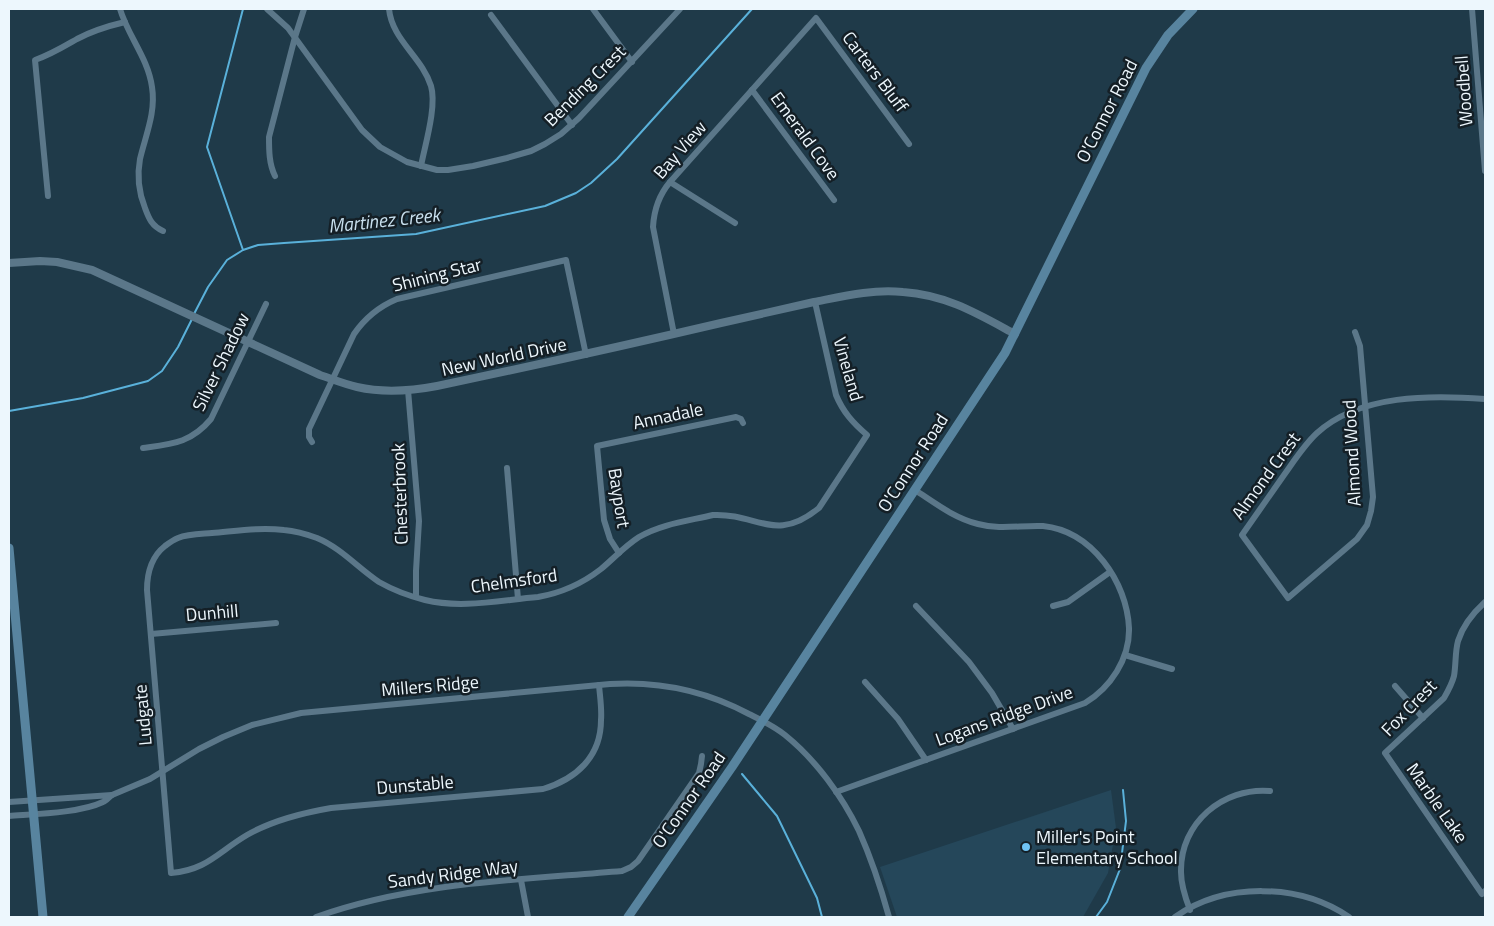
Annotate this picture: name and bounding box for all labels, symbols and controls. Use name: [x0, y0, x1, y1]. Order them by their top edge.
street label: Carters Bluff: [836, 25, 915, 118]
street label: Bending Crest: [538, 38, 632, 133]
street label: O'Connor Road: [1069, 54, 1144, 167]
street label: Woodbell: [1448, 55, 1479, 127]
street label: Emerald Cove: [764, 86, 847, 186]
street label: Bay View: [647, 114, 713, 185]
water label: Martinez Creek: [327, 199, 444, 240]
street label: Shining Star: [389, 250, 484, 299]
street label: Silver Shadow: [185, 308, 256, 416]
street label: New World Drive: [439, 330, 569, 383]
street label: Vineland: [826, 334, 870, 404]
street label: Annadale: [630, 395, 705, 436]
street label: Almond Wood: [1335, 399, 1368, 507]
street label: O'Connor Road: [871, 408, 955, 517]
street label: Almond Crest: [1225, 426, 1307, 525]
street label: Chesterbrook: [384, 442, 415, 545]
street label: Bayport: [601, 466, 638, 530]
street label: Chelmsford: [469, 561, 559, 600]
street label: Dunhill: [184, 597, 239, 628]
street label: Millers Ridge: [380, 668, 480, 703]
street label: Fox Crest: [1375, 673, 1443, 742]
street label: Logans Ridge Drive: [931, 678, 1076, 753]
street label: Ludgate: [126, 683, 159, 747]
street label: O'Connor Road: [645, 746, 732, 854]
street label: Marble Lake: [1400, 757, 1475, 848]
street label: Dunstable: [375, 768, 455, 801]
place label: Miller's Point Elementary School: [1036, 823, 1178, 871]
marker: Miller's Point Elementary School: [1020, 841, 1032, 853]
street label: Sandy Ridge Way: [386, 852, 520, 895]

